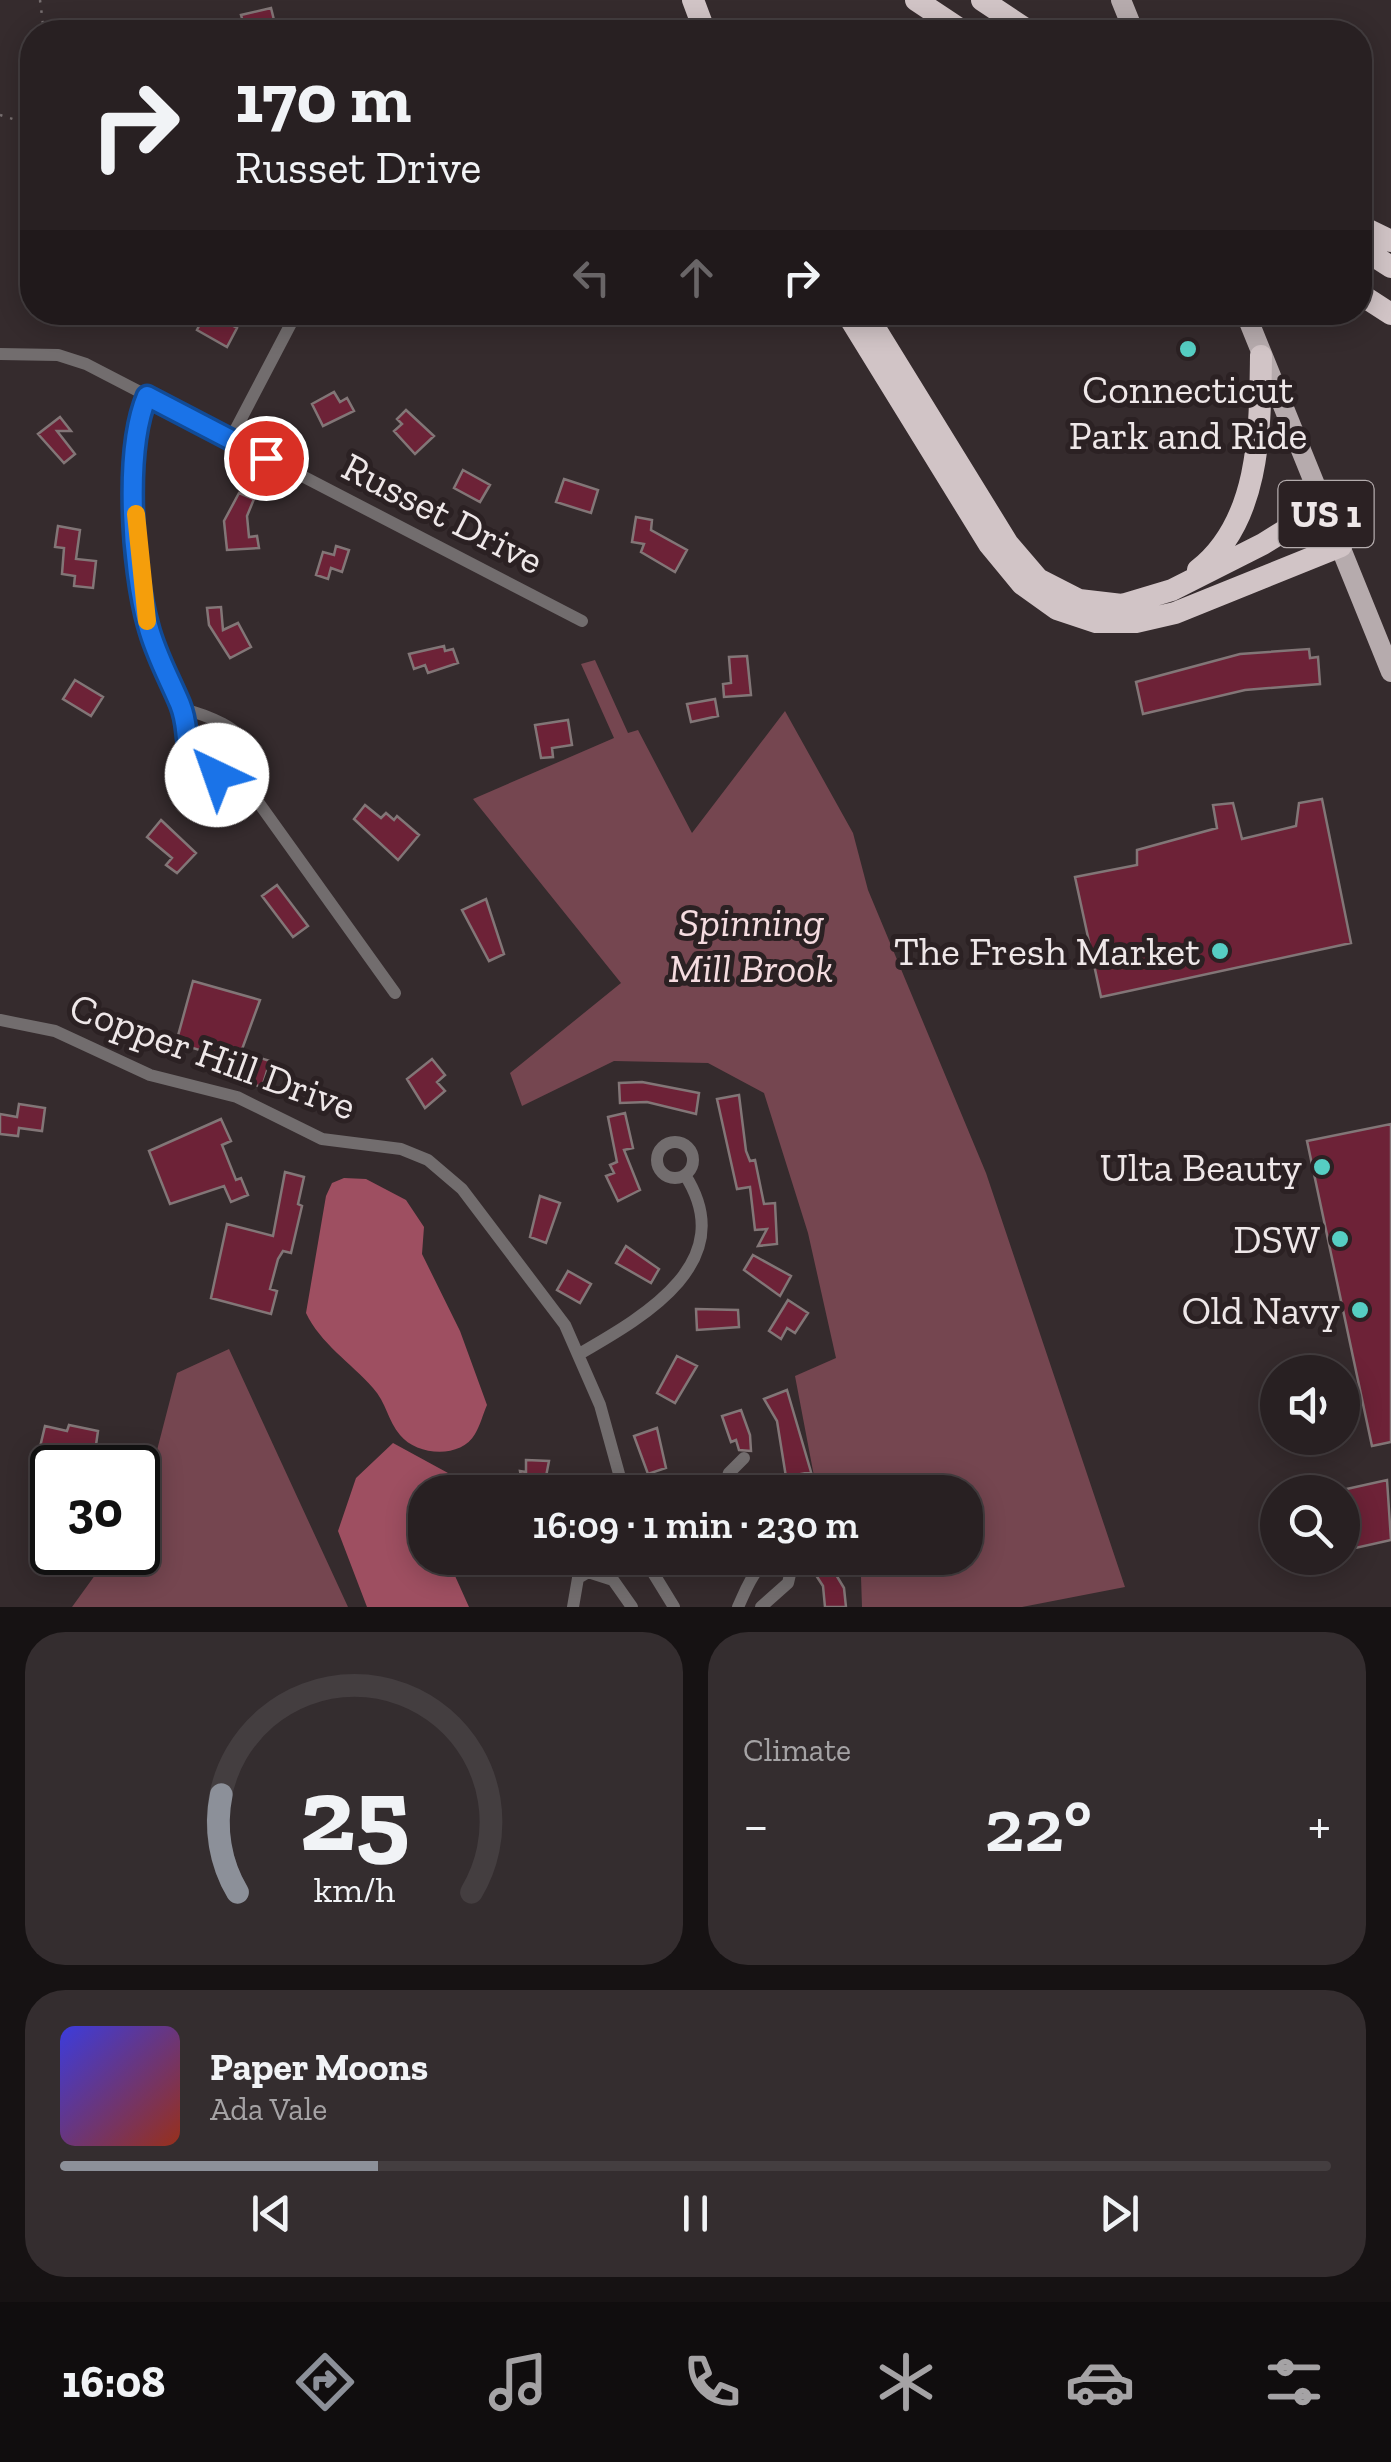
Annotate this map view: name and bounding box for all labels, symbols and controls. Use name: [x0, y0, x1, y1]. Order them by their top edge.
text: 170 m: [235, 56, 411, 140]
icon: right: [70, 60, 200, 190]
text: Russet Drive: [235, 141, 481, 195]
icon: left: [564, 250, 619, 305]
icon: ahead: [669, 250, 724, 305]
icon: right: [774, 250, 829, 305]
marker: Connecticut Park and Ride: [1177, 338, 1199, 360]
place label: Connecticut Park and Ride: [1069, 365, 1307, 459]
pin: [224, 416, 309, 501]
icon: arrive: [239, 431, 294, 486]
street label: Russet Drive: [335, 442, 551, 584]
road number: US 1: [1278, 481, 1374, 547]
position arrow: [165, 723, 269, 827]
park label: Spinning Mill Brook: [669, 898, 833, 992]
place label: The Fresh Market: [894, 927, 1200, 975]
marker: The Fresh Market: [1209, 940, 1231, 962]
street label: Copper Hill Drive: [64, 982, 362, 1130]
place label: Ulta Beauty: [1099, 1143, 1303, 1191]
marker: Ulta Beauty: [1311, 1156, 1333, 1178]
place label: DSW: [1233, 1215, 1321, 1263]
marker: DSW: [1329, 1228, 1351, 1250]
place label: Old Navy: [1182, 1286, 1341, 1334]
marker: Old Navy: [1349, 1299, 1371, 1321]
map controls: [1260, 1355, 1360, 1575]
button: sound: [1260, 1355, 1360, 1455]
speed limit sign: 30: [30, 1445, 160, 1575]
button: search: [1260, 1475, 1360, 1575]
text: 16:09 · 1 min · 230 m: [532, 1502, 859, 1548]
text: Climate: [743, 1731, 851, 1769]
text: 25: [299, 1752, 409, 1877]
text: 22°: [985, 1780, 1092, 1870]
text: −: [743, 1792, 769, 1858]
text: +: [1308, 1792, 1331, 1858]
text: km/h: [313, 1868, 395, 1911]
text: Paper Moons: [210, 2044, 428, 2090]
text: Ada Vale: [210, 2090, 327, 2128]
icon: previous: [244, 2186, 299, 2241]
icon: pause: [668, 2186, 723, 2241]
icon: next: [1092, 2186, 1147, 2241]
icon: directions: [290, 2347, 360, 2417]
icon: music: [483, 2347, 553, 2417]
icon: phone: [677, 2347, 747, 2417]
icon: climate: [871, 2347, 941, 2417]
icon: car: [1065, 2347, 1135, 2417]
icon: filters: [1259, 2347, 1329, 2417]
text: 16:08: [62, 2355, 166, 2409]

